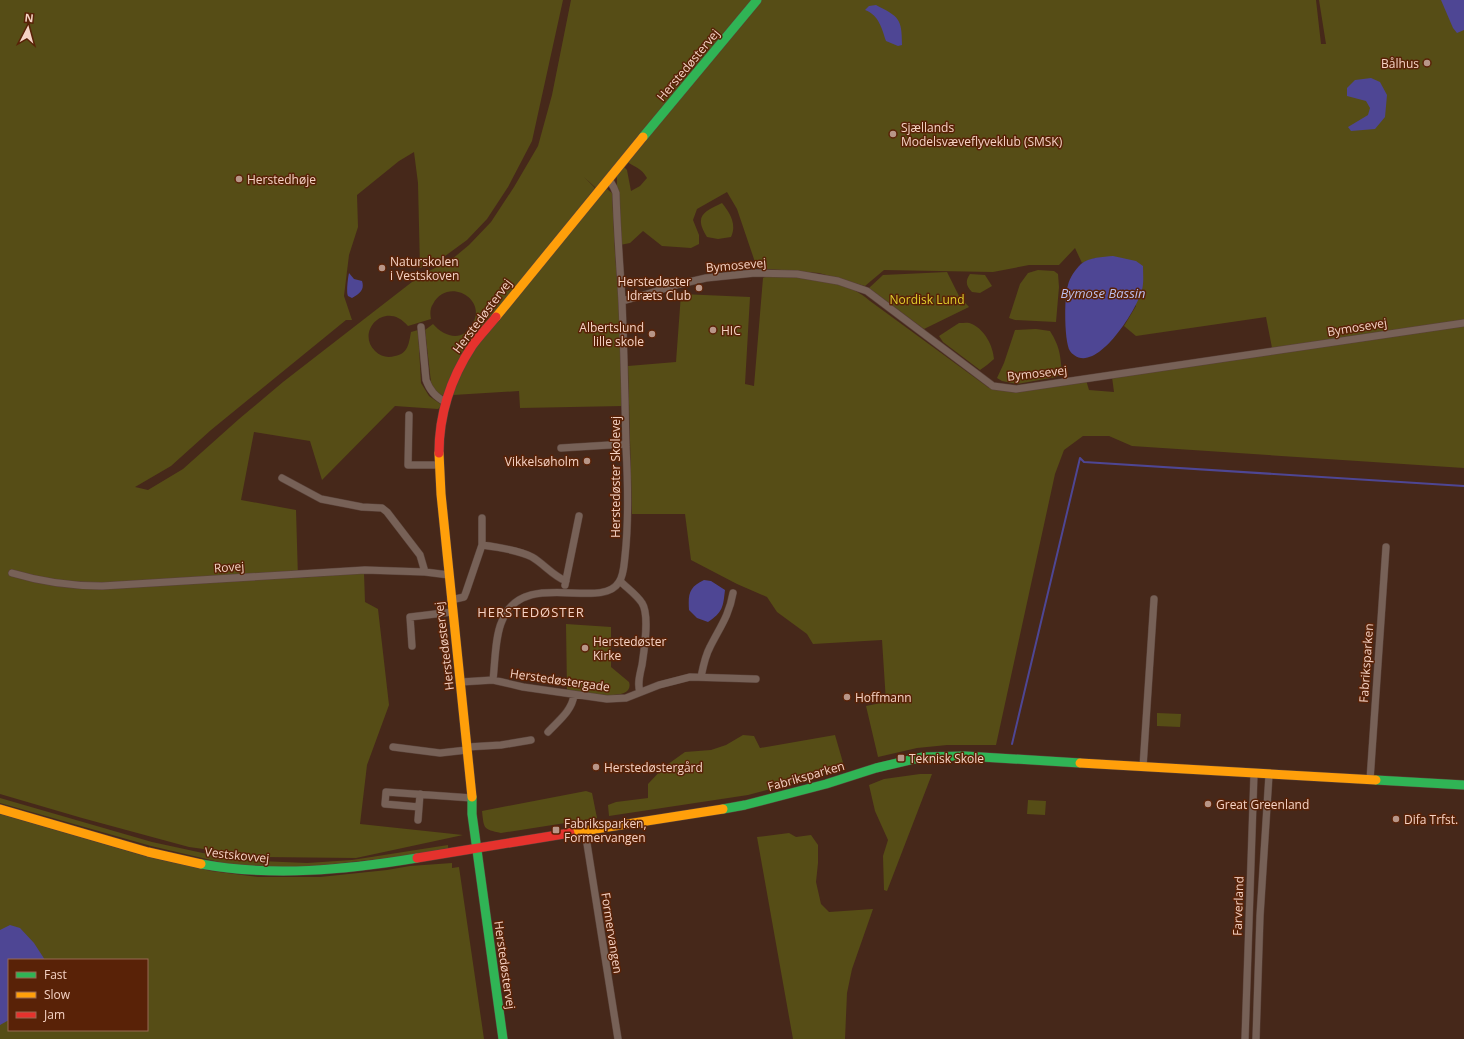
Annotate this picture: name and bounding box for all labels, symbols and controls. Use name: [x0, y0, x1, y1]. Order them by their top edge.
north arrow: [8, 8, 48, 48]
text: N: [24, 10, 34, 25]
street label: Herstedøstervej: [653, 25, 723, 105]
place label: Bålhus: [1381, 55, 1419, 72]
marker: Bålhus: [1422, 58, 1432, 68]
place label: Sjællands Modelsvæveflyveklub (SMSK): [901, 119, 1063, 150]
marker: Sjællands Modelsvæveflyveklub (SMSK): [888, 129, 898, 139]
place label: Herstedhøje: [247, 171, 316, 188]
marker: Herstedhøje: [234, 174, 244, 184]
place label: Naturskolen i Vestskoven: [390, 253, 459, 284]
street label: Bymosevej: [705, 254, 767, 276]
marker: Naturskolen i Vestskoven: [377, 263, 387, 273]
place label: Herstedøster Idræts Club: [618, 273, 691, 304]
street label: Herstedøstervej: [448, 275, 516, 357]
marker: Herstedøster Idræts Club: [694, 283, 704, 293]
water label: Bymose Bassin: [1060, 284, 1146, 302]
park label: Nordisk Lund: [890, 291, 965, 308]
street label: Bymosevej: [1326, 314, 1388, 340]
place label: Albertslund lille skole: [579, 319, 644, 350]
place label: HIC: [721, 322, 741, 339]
marker: HIC: [708, 325, 718, 335]
marker: Albertslund lille skole: [647, 329, 657, 339]
street label: Bymosevej: [1006, 361, 1068, 385]
street label: Herstedøster Skolevej: [607, 416, 624, 538]
place label: Vikkelsøholm: [505, 453, 579, 470]
marker: Vikkelsøholm: [582, 456, 592, 466]
street label: Rovej: [213, 557, 245, 577]
street label: Herstedøstervej: [430, 601, 458, 691]
district label: HERSTEDØSTER: [477, 603, 585, 621]
street label: Fabriksparken: [1355, 623, 1377, 703]
place label: Herstedøster Kirke: [593, 633, 667, 664]
marker: Herstedøster Kirke: [580, 643, 590, 653]
street label: Herstedøstergade: [509, 665, 611, 695]
place label: Hoffmann: [855, 689, 912, 706]
marker: Hoffmann: [842, 692, 852, 702]
place label: Teknisk Skole: [909, 750, 984, 767]
marker: Teknisk Skole: [896, 753, 906, 763]
street label: Fabriksparken: [765, 757, 847, 795]
place label: Herstedøstergård: [604, 759, 703, 776]
marker: Herstedøstergård: [591, 762, 601, 772]
place label: Great Greenland: [1216, 796, 1309, 813]
marker: Great Greenland: [1203, 799, 1213, 809]
place label: Difa Trfst.: [1404, 811, 1458, 828]
marker: Difa Trfst.: [1391, 814, 1401, 824]
place label: Fabriksparken, Formervangen: [564, 815, 647, 846]
marker: Fabriksparken, Formervangen: [551, 825, 561, 835]
street label: Vestskovvej: [204, 843, 270, 867]
street label: Farverland: [1228, 876, 1248, 936]
street label: Formervangen: [597, 891, 627, 975]
street label: Herstedøstervej: [490, 920, 520, 1010]
legend: [8, 959, 148, 1031]
text: Fast: [44, 966, 67, 983]
text: Slow: [44, 986, 71, 1003]
text: Jam: [43, 1006, 65, 1023]

